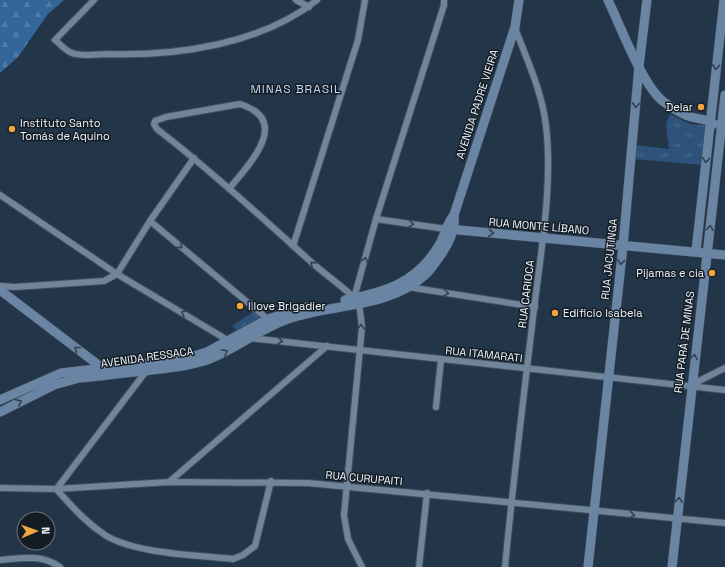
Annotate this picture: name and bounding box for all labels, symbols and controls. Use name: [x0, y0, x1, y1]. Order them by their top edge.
street label: AVENIDA PADRE VIEIRA: [453, 47, 501, 161]
one-way arrow: [712, 64, 721, 70]
district label: MINAS BRASIL: [250, 81, 342, 97]
place label: Delar: [666, 100, 693, 114]
one-way arrow: [631, 102, 640, 108]
marker: Delar: [696, 102, 706, 112]
place label: Instituto Santo Tomás de Aquino: [20, 116, 110, 143]
marker: Instituto Santo Tomás de Aquino: [7, 124, 17, 134]
one-way arrow: [702, 157, 711, 163]
street label: RUA MONTE LÍBANO: [488, 215, 590, 237]
street label: RUA JACUTINGA: [598, 218, 620, 300]
one-way arrow: [408, 219, 414, 228]
one-way arrow: [705, 225, 714, 231]
one-way arrow: [488, 228, 494, 237]
one-way arrow: [175, 242, 182, 249]
one-way arrow: [360, 257, 368, 263]
street label: RUA CARIOCA: [515, 259, 537, 329]
one-way arrow: [617, 259, 626, 265]
one-way arrow: [311, 262, 318, 269]
place label: Pijamas e cia: [636, 266, 705, 280]
marker: Pijamas e cia: [707, 268, 717, 278]
one-way arrow: [443, 289, 450, 297]
street label: RUA PARÁ DE MINAS: [671, 290, 697, 394]
place label: I love Brigadier: [248, 299, 326, 313]
marker: I love Brigadier: [235, 301, 245, 311]
place label: Edificio Isabela: [563, 306, 643, 320]
marker: Edificio Isabela: [550, 308, 560, 318]
one-way arrow: [181, 311, 188, 318]
one-way arrow: [357, 324, 365, 330]
one-way arrow: [277, 336, 283, 345]
street label: RUA ITAMARATI: [445, 343, 523, 365]
street label: AVENIDA RESSACA: [100, 344, 194, 370]
one-way arrow: [74, 347, 81, 354]
one-way arrow: [221, 349, 228, 357]
one-way arrow: [690, 354, 699, 360]
one-way arrow: [15, 399, 23, 407]
street label: RUA CURUPAITI: [325, 468, 403, 488]
one-way arrow: [674, 497, 683, 503]
one-way arrow: [629, 510, 635, 519]
north arrow: [16, 511, 56, 551]
text: N: [39, 527, 53, 535]

